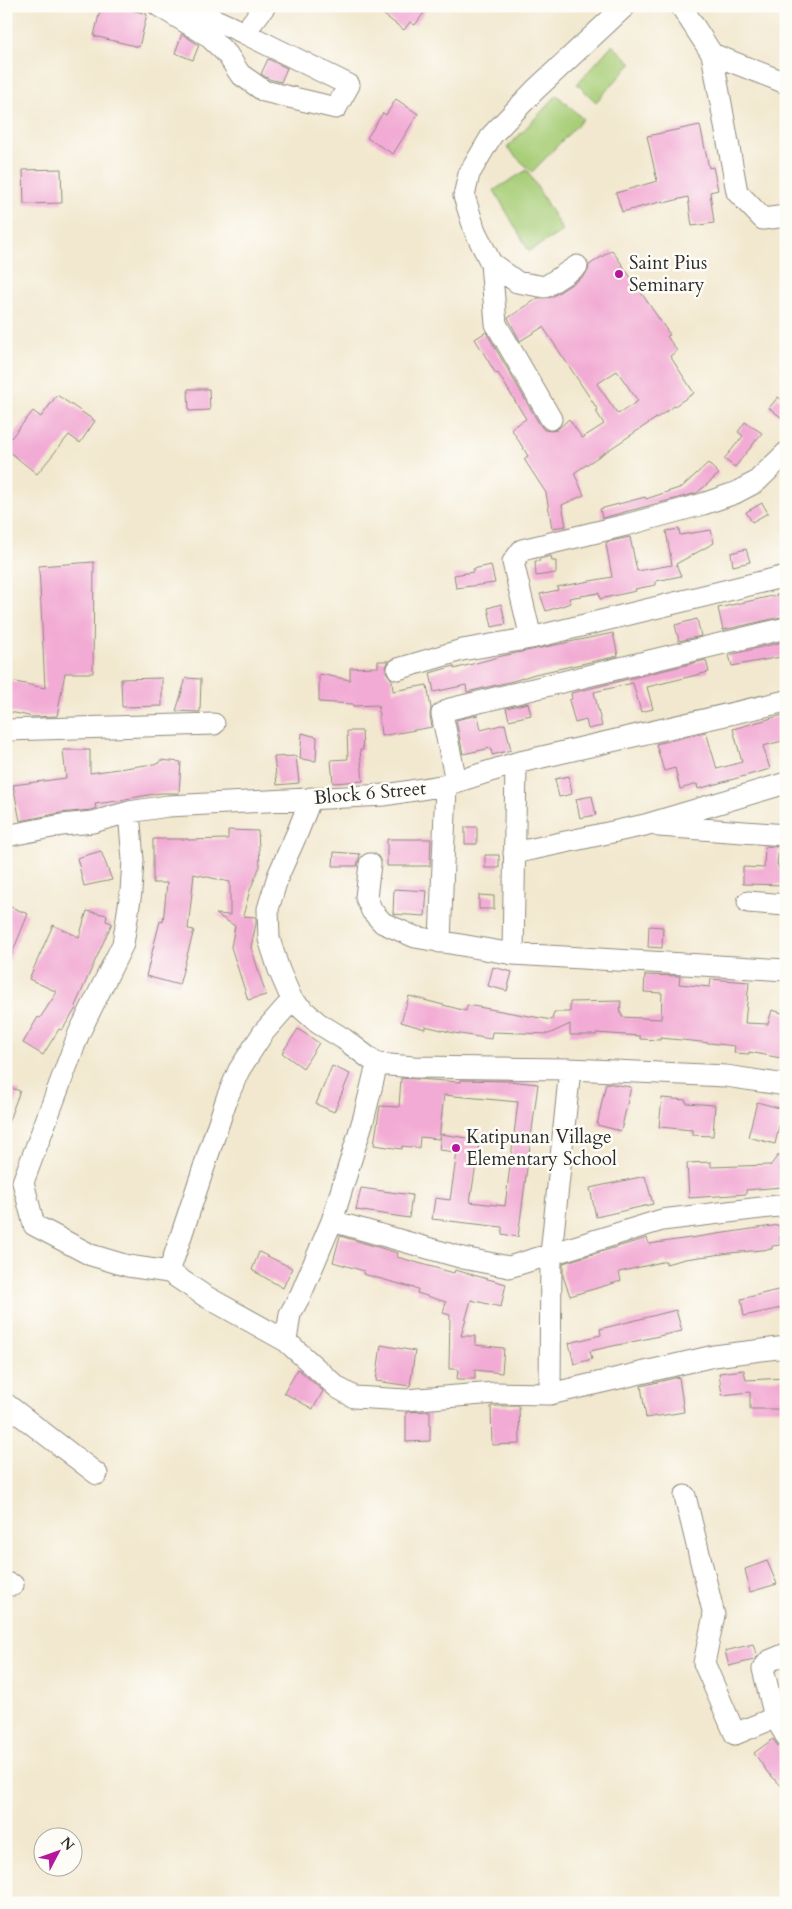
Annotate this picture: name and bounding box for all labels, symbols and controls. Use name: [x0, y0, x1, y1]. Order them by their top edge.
place label: Saint Pius Seminary: [629, 250, 707, 298]
marker: Saint Pius Seminary: [613, 268, 625, 280]
street label: Block 6 Street: [313, 775, 427, 811]
place label: Katipunan Village Elementary School: [466, 1124, 617, 1172]
marker: Katipunan Village Elementary School: [450, 1142, 462, 1154]
north arrow: [32, 1826, 82, 1876]
text: N: [56, 1833, 79, 1855]

